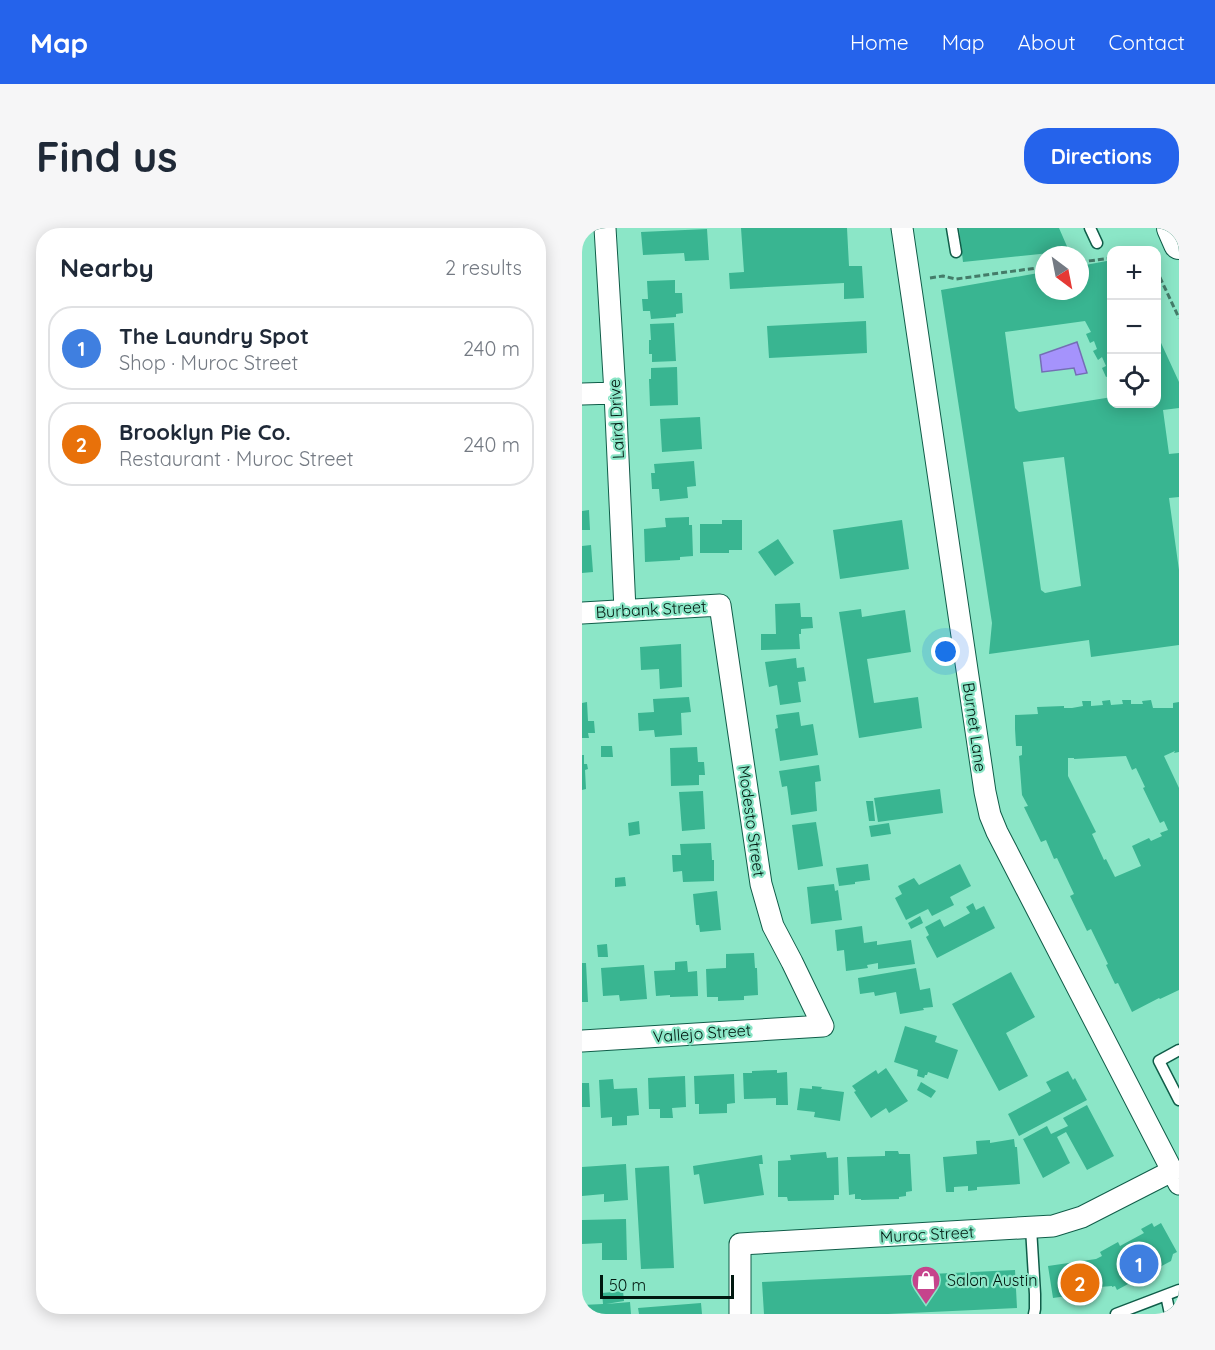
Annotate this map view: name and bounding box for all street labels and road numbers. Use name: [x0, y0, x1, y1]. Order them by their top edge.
street label: Laird Drive: [604, 379, 628, 459]
street label: Burbank Street: [595, 596, 707, 622]
street label: Burnet Lane: [959, 681, 991, 773]
street label: Modesto Street: [734, 764, 770, 878]
street label: Vallejo Street: [652, 1020, 752, 1046]
street label: Muroc Street: [879, 1222, 975, 1246]

